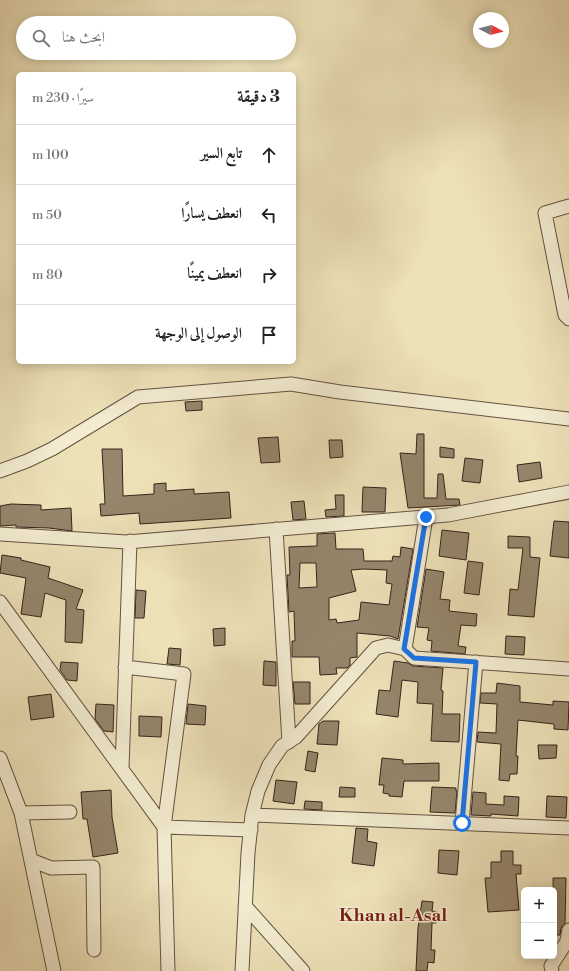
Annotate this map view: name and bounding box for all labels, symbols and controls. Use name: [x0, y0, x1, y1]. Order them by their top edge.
north arrow: [473, 12, 509, 48]
search box: [16, 16, 296, 60]
icon: search: [30, 27, 52, 49]
text: ابحث هنا: [62, 28, 105, 47]
text: 3 دقيقة: [237, 86, 280, 108]
text: سيرًا · 230 m: [32, 90, 94, 106]
text: تابع السير: [200, 144, 242, 163]
icon: ahead: [258, 144, 280, 166]
text: 100 m: [32, 147, 69, 163]
text: انعطف يسارًا: [181, 204, 242, 223]
icon: left: [258, 204, 280, 226]
text: 50 m: [32, 207, 62, 223]
text: انعطف يمينًا: [187, 264, 242, 283]
icon: right: [258, 264, 280, 286]
text: 80 m: [32, 267, 63, 283]
text: الوصول إلى الوجهة: [155, 324, 242, 343]
icon: arrive: [258, 324, 280, 346]
route end: [417, 508, 435, 526]
route start: [453, 814, 471, 832]
map controls: [521, 887, 557, 959]
button: +: [521, 887, 557, 923]
district label: Khan al-Asal: [339, 904, 447, 927]
button: −: [521, 923, 557, 959]

